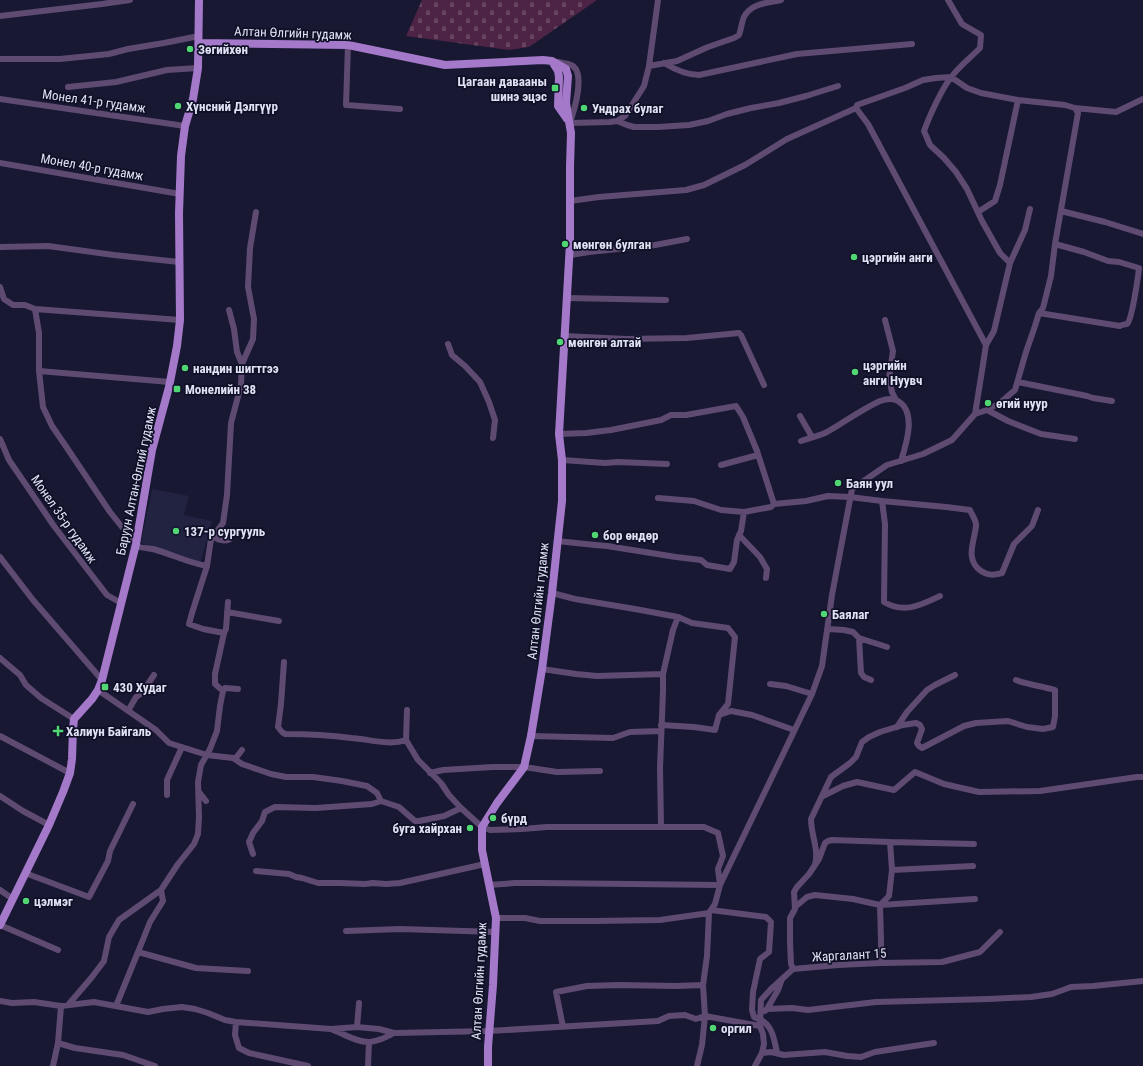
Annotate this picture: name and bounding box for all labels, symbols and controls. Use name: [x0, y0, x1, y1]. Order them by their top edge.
street label: Алтан Өлгийн гудамж: [234, 23, 352, 43]
place label: Зөгийхөн: [198, 42, 248, 57]
marker: Зөгийхөн: [185, 44, 195, 54]
place label: Цагаан давааны шинэ эцэс: [457, 74, 547, 104]
marker: Цагаан давааны шинэ эцэс: [550, 83, 560, 93]
street label: Монел 41-р гудамж: [41, 86, 147, 116]
place label: Хүнсний Дэлгүүр: [186, 99, 278, 114]
marker: Хүнсний Дэлгүүр: [173, 101, 183, 111]
place label: Ундрах булаг: [592, 101, 663, 116]
marker: Ундрах булаг: [579, 103, 589, 113]
street label: Монел 40-р гудамж: [39, 151, 145, 184]
place label: мөнгөн булган: [573, 237, 651, 252]
marker: мөнгөн булган: [560, 239, 570, 249]
place label: цэргийн анги: [862, 250, 933, 265]
marker: цэргийн анги: [849, 252, 859, 262]
place label: мөнгөн алтай: [568, 335, 641, 350]
marker: мөнгөн алтай: [555, 337, 565, 347]
place label: цэргийн анги Нуувч: [863, 358, 922, 388]
place label: нандин шигтгээ: [193, 361, 279, 376]
marker: нандин шигтгээ: [180, 363, 190, 373]
marker: цэргийн анги Нуувч: [850, 367, 860, 377]
place label: Монелийн 38: [185, 382, 256, 397]
marker: Монелийн 38: [172, 384, 182, 394]
place label: өгий нуур: [996, 396, 1048, 411]
marker: өгий нуур: [983, 398, 993, 408]
street label: Баруун Алтан-Өлгий гудамж: [113, 405, 159, 557]
street label: Монел 35-р гудамж: [28, 472, 100, 566]
place label: Баян уул: [846, 476, 893, 491]
marker: Баян уул: [833, 478, 843, 488]
place label: 137-р сургууль: [184, 524, 266, 539]
marker: 137-р сургууль: [171, 526, 181, 536]
place label: бор өндөр: [603, 528, 659, 543]
marker: бор өндөр: [590, 530, 600, 540]
street label: Алтан Өлгийн гудамж: [524, 541, 552, 660]
place label: Баялаг: [832, 607, 869, 622]
marker: Баялаг: [819, 609, 829, 619]
place label: 430 Худаг: [113, 680, 167, 695]
marker: 430 Худаг: [100, 682, 110, 692]
place label: Халиун Байгаль: [66, 724, 152, 739]
marker: Халиун Байгаль: [53, 726, 63, 736]
place label: бүрд: [501, 811, 528, 826]
marker: бүрд: [488, 813, 498, 823]
place label: буга хайрхан: [392, 821, 462, 836]
marker: буга хайрхан: [465, 823, 475, 833]
place label: цэлмэг: [34, 894, 73, 909]
marker: цэлмэг: [21, 896, 31, 906]
street label: Алтан Өлгийн гудамж: [468, 921, 490, 1040]
street label: Жаргалант 15: [811, 946, 887, 964]
place label: оргил: [721, 1021, 752, 1036]
marker: оргил: [708, 1023, 718, 1033]

